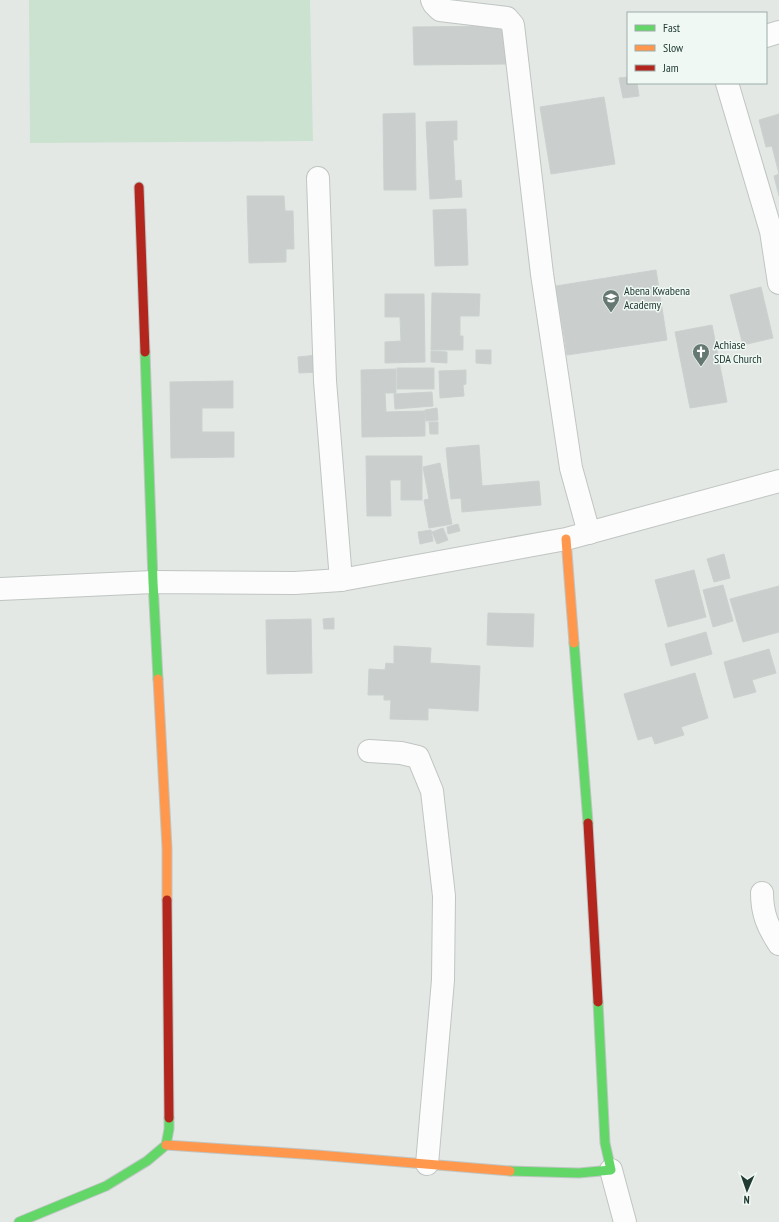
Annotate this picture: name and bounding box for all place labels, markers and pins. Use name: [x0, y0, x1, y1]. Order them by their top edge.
place label: Abena Kwabena Academy: [624, 283, 690, 312]
school or university icon: Abena Kwabena Academy: [601, 288, 621, 313]
place label: Achiase SDA Church: [714, 337, 762, 366]
church icon: Achiase SDA Church: [691, 342, 711, 367]

